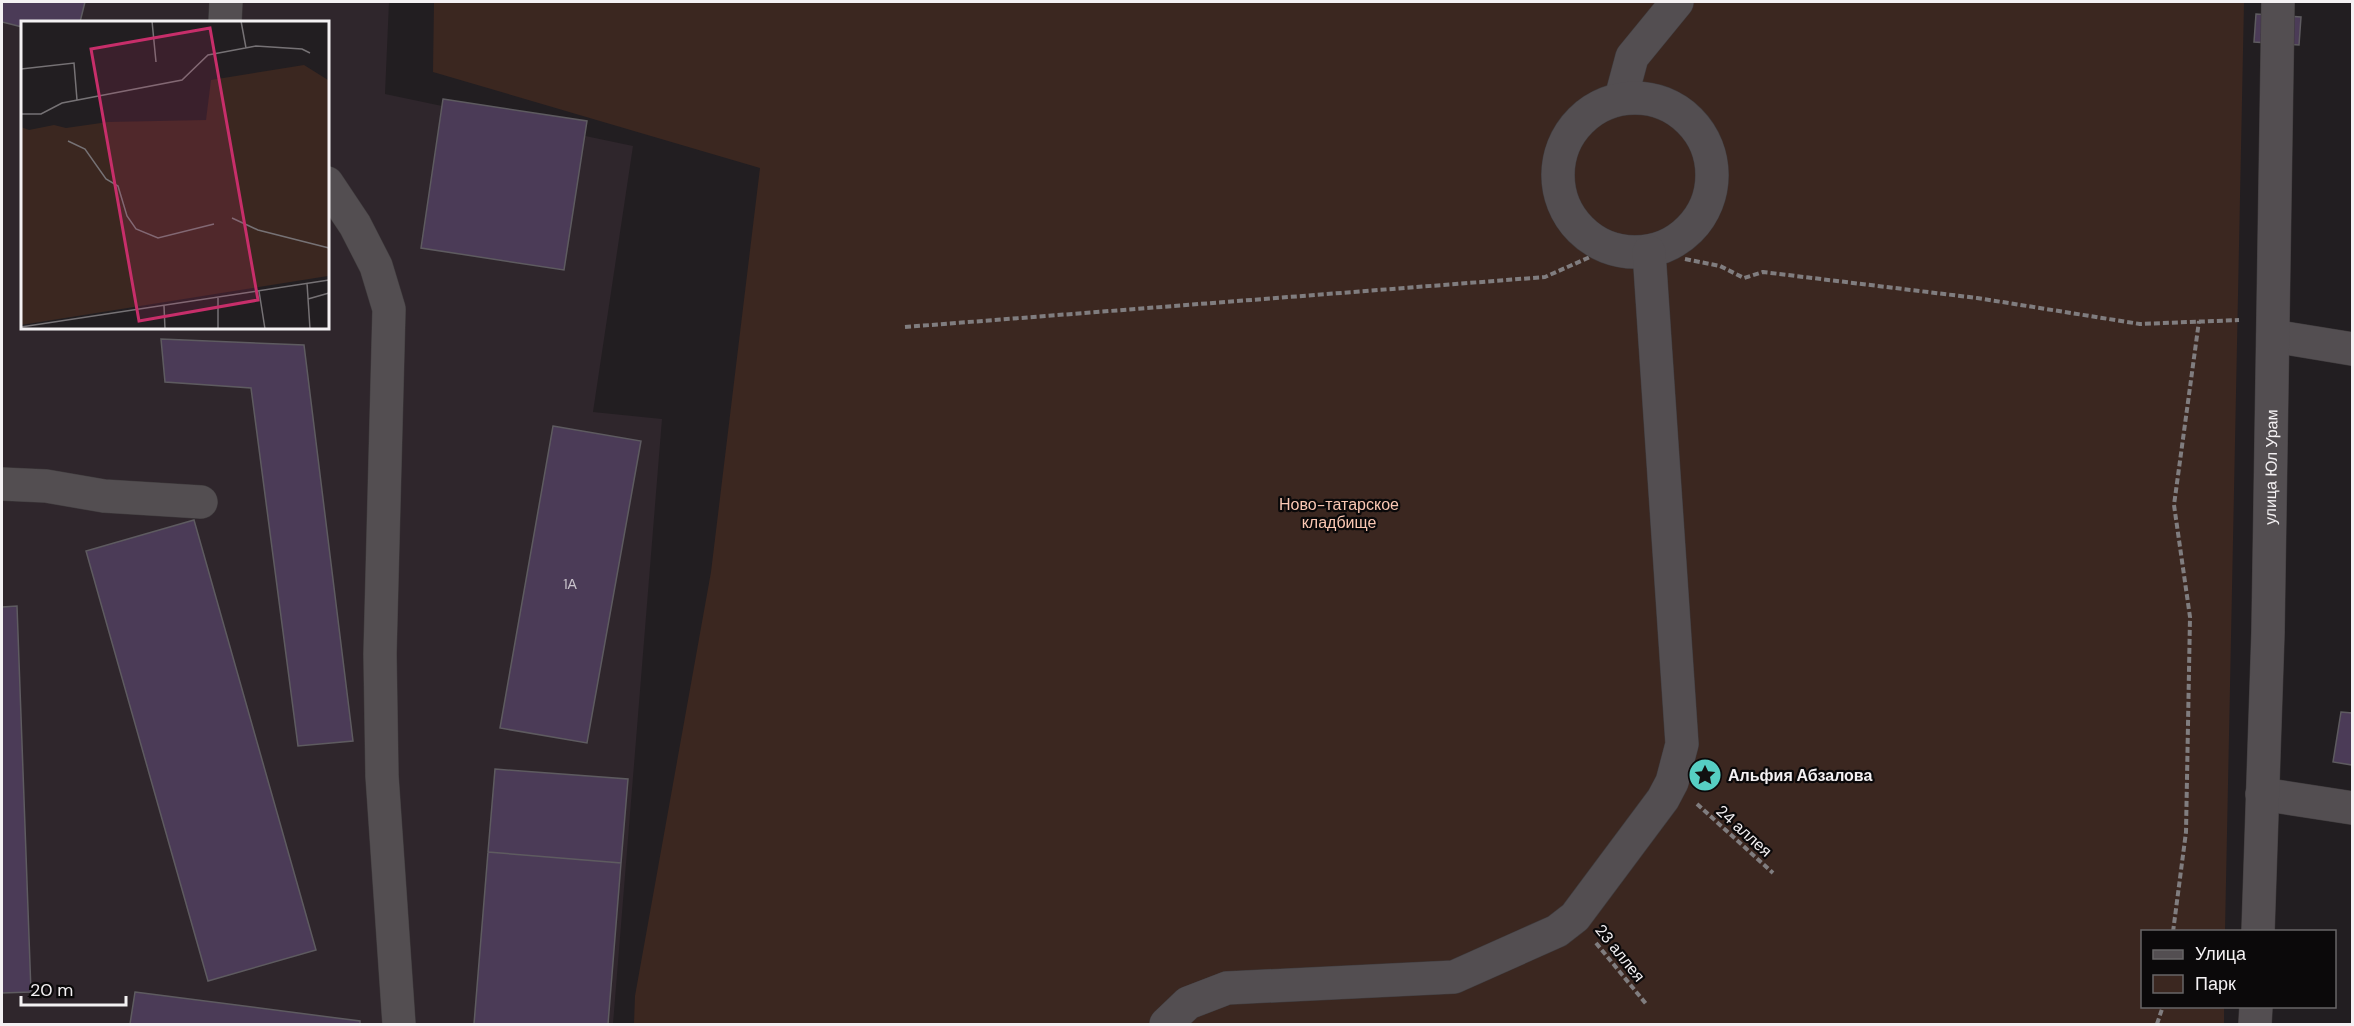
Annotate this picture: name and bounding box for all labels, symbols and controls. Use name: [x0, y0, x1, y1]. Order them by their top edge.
inset map: [21, 21, 328, 328]
street label: улица Юл Урам: [2259, 409, 2282, 525]
park label: Ново-татарское кладбище: [1279, 494, 1399, 533]
house number: 1А: [563, 575, 578, 593]
place icon: Альфия Абзалова: [1687, 757, 1723, 793]
place label: Альфия Абзалова: [1728, 765, 1872, 786]
street label: 24 аллея: [1712, 800, 1776, 862]
street label: 23 аллея: [1590, 920, 1650, 986]
legend: [2141, 930, 2336, 1008]
text: Улица: [2195, 942, 2247, 966]
scale bar: [21, 969, 126, 1007]
text: Парк: [2195, 972, 2236, 996]
text: 20 m: [30, 978, 73, 1002]

